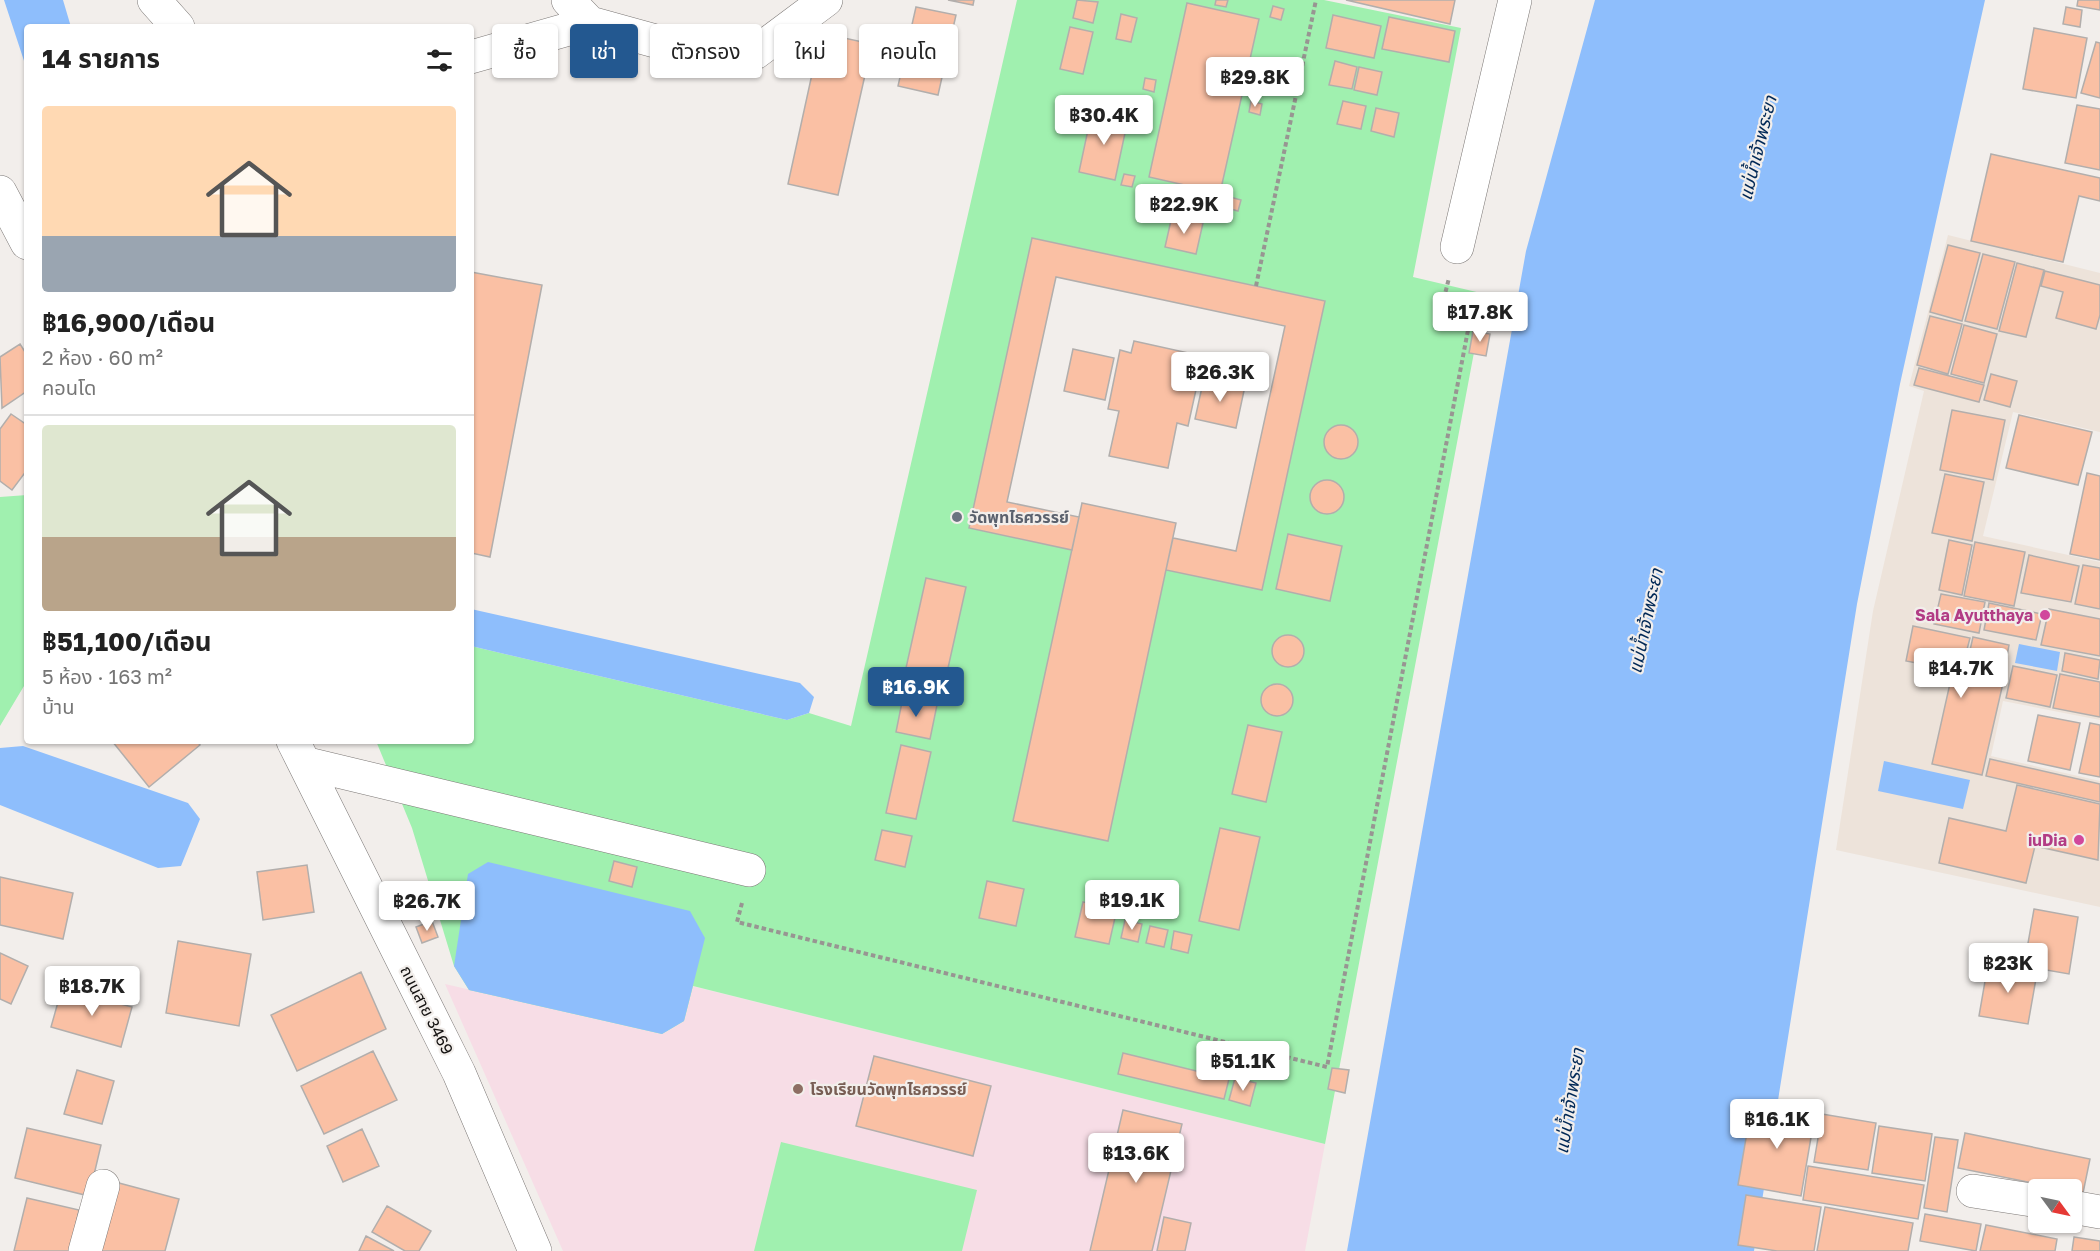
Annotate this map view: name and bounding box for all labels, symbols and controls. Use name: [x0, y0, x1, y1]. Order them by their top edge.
chip: ซื้อ: [492, 24, 558, 78]
chip: เช่า: [570, 24, 638, 78]
chip: ตัวกรอง: [650, 24, 762, 78]
chip: ใหม่: [774, 24, 847, 78]
chip: คอนโด: [859, 24, 958, 78]
text: 14 รายการ: [42, 43, 160, 74]
icon: filters: [423, 44, 456, 77]
pin: ฿29.8K: [1206, 57, 1304, 108]
text: ฿29.8K: [1220, 64, 1290, 88]
water label: แม่น้ำเจ้าพระยา: [1732, 93, 1781, 202]
pin: ฿30.4K: [1055, 95, 1153, 146]
text: ฿30.4K: [1069, 102, 1139, 126]
icon: home: [195, 145, 303, 253]
pin: ฿22.9K: [1135, 184, 1233, 235]
text: ฿22.9K: [1149, 191, 1219, 215]
pin: ฿17.8K: [1431, 292, 1529, 343]
text: ฿17.8K: [1447, 299, 1513, 323]
text: ฿16,900/เดือน: [42, 307, 215, 338]
text: 2 ห้อง · 60 m²: [42, 345, 163, 369]
pin: ฿26.3K: [1171, 352, 1269, 403]
text: ฿26.3K: [1185, 359, 1255, 383]
text: คอนโด: [42, 375, 96, 399]
icon: home: [195, 464, 303, 572]
place label: วัดพุทไธศวรรย์: [969, 507, 1069, 527]
marker: วัดพุทไธศวรรย์: [950, 510, 964, 524]
water label: แม่น้ำเจ้าพระยา: [1622, 566, 1667, 675]
place label: Sala Ayutthaya: [1915, 605, 2033, 625]
marker: Sala Ayutthaya: [2038, 608, 2052, 622]
text: ฿51,100/เดือน: [42, 626, 212, 657]
pin: ฿14.7K: [1912, 648, 2010, 699]
text: ฿14.7K: [1928, 655, 1994, 679]
text: 5 ห้อง · 163 m²: [42, 664, 172, 688]
pin: ฿16.9K: [867, 667, 965, 718]
text: ฿16.9K: [882, 674, 950, 698]
text: บ้าน: [42, 694, 74, 718]
place label: iuDia: [2028, 830, 2067, 850]
marker: iuDia: [2072, 833, 2086, 847]
pin: ฿19.1K: [1083, 880, 1181, 931]
pin: ฿26.7K: [378, 881, 476, 932]
text: ฿19.1K: [1099, 887, 1165, 911]
text: ฿26.7K: [393, 888, 461, 912]
pin: ฿23K: [1972, 943, 2044, 994]
text: ฿23K: [1983, 950, 2033, 974]
street label: ถนนสาย 3469: [396, 962, 458, 1058]
pin: ฿18.7K: [43, 966, 141, 1017]
text: ฿18.7K: [59, 973, 125, 997]
pin: ฿51.1K: [1194, 1041, 1292, 1092]
water label: แม่น้ำเจ้าพระยา: [1549, 1046, 1588, 1155]
text: ฿51.1K: [1210, 1048, 1276, 1072]
place label: โรงเรียนวัดพุทไธศวรรย์: [810, 1079, 967, 1099]
marker: โรงเรียนวัดพุทไธศวรรย์: [791, 1082, 805, 1096]
pin: ฿16.1K: [1728, 1099, 1826, 1150]
text: ฿16.1K: [1744, 1106, 1810, 1130]
pin: ฿13.6K: [1087, 1133, 1185, 1184]
text: ฿13.6K: [1102, 1140, 1170, 1164]
north arrow: [2028, 1179, 2082, 1233]
map controls: [2028, 1179, 2082, 1233]

